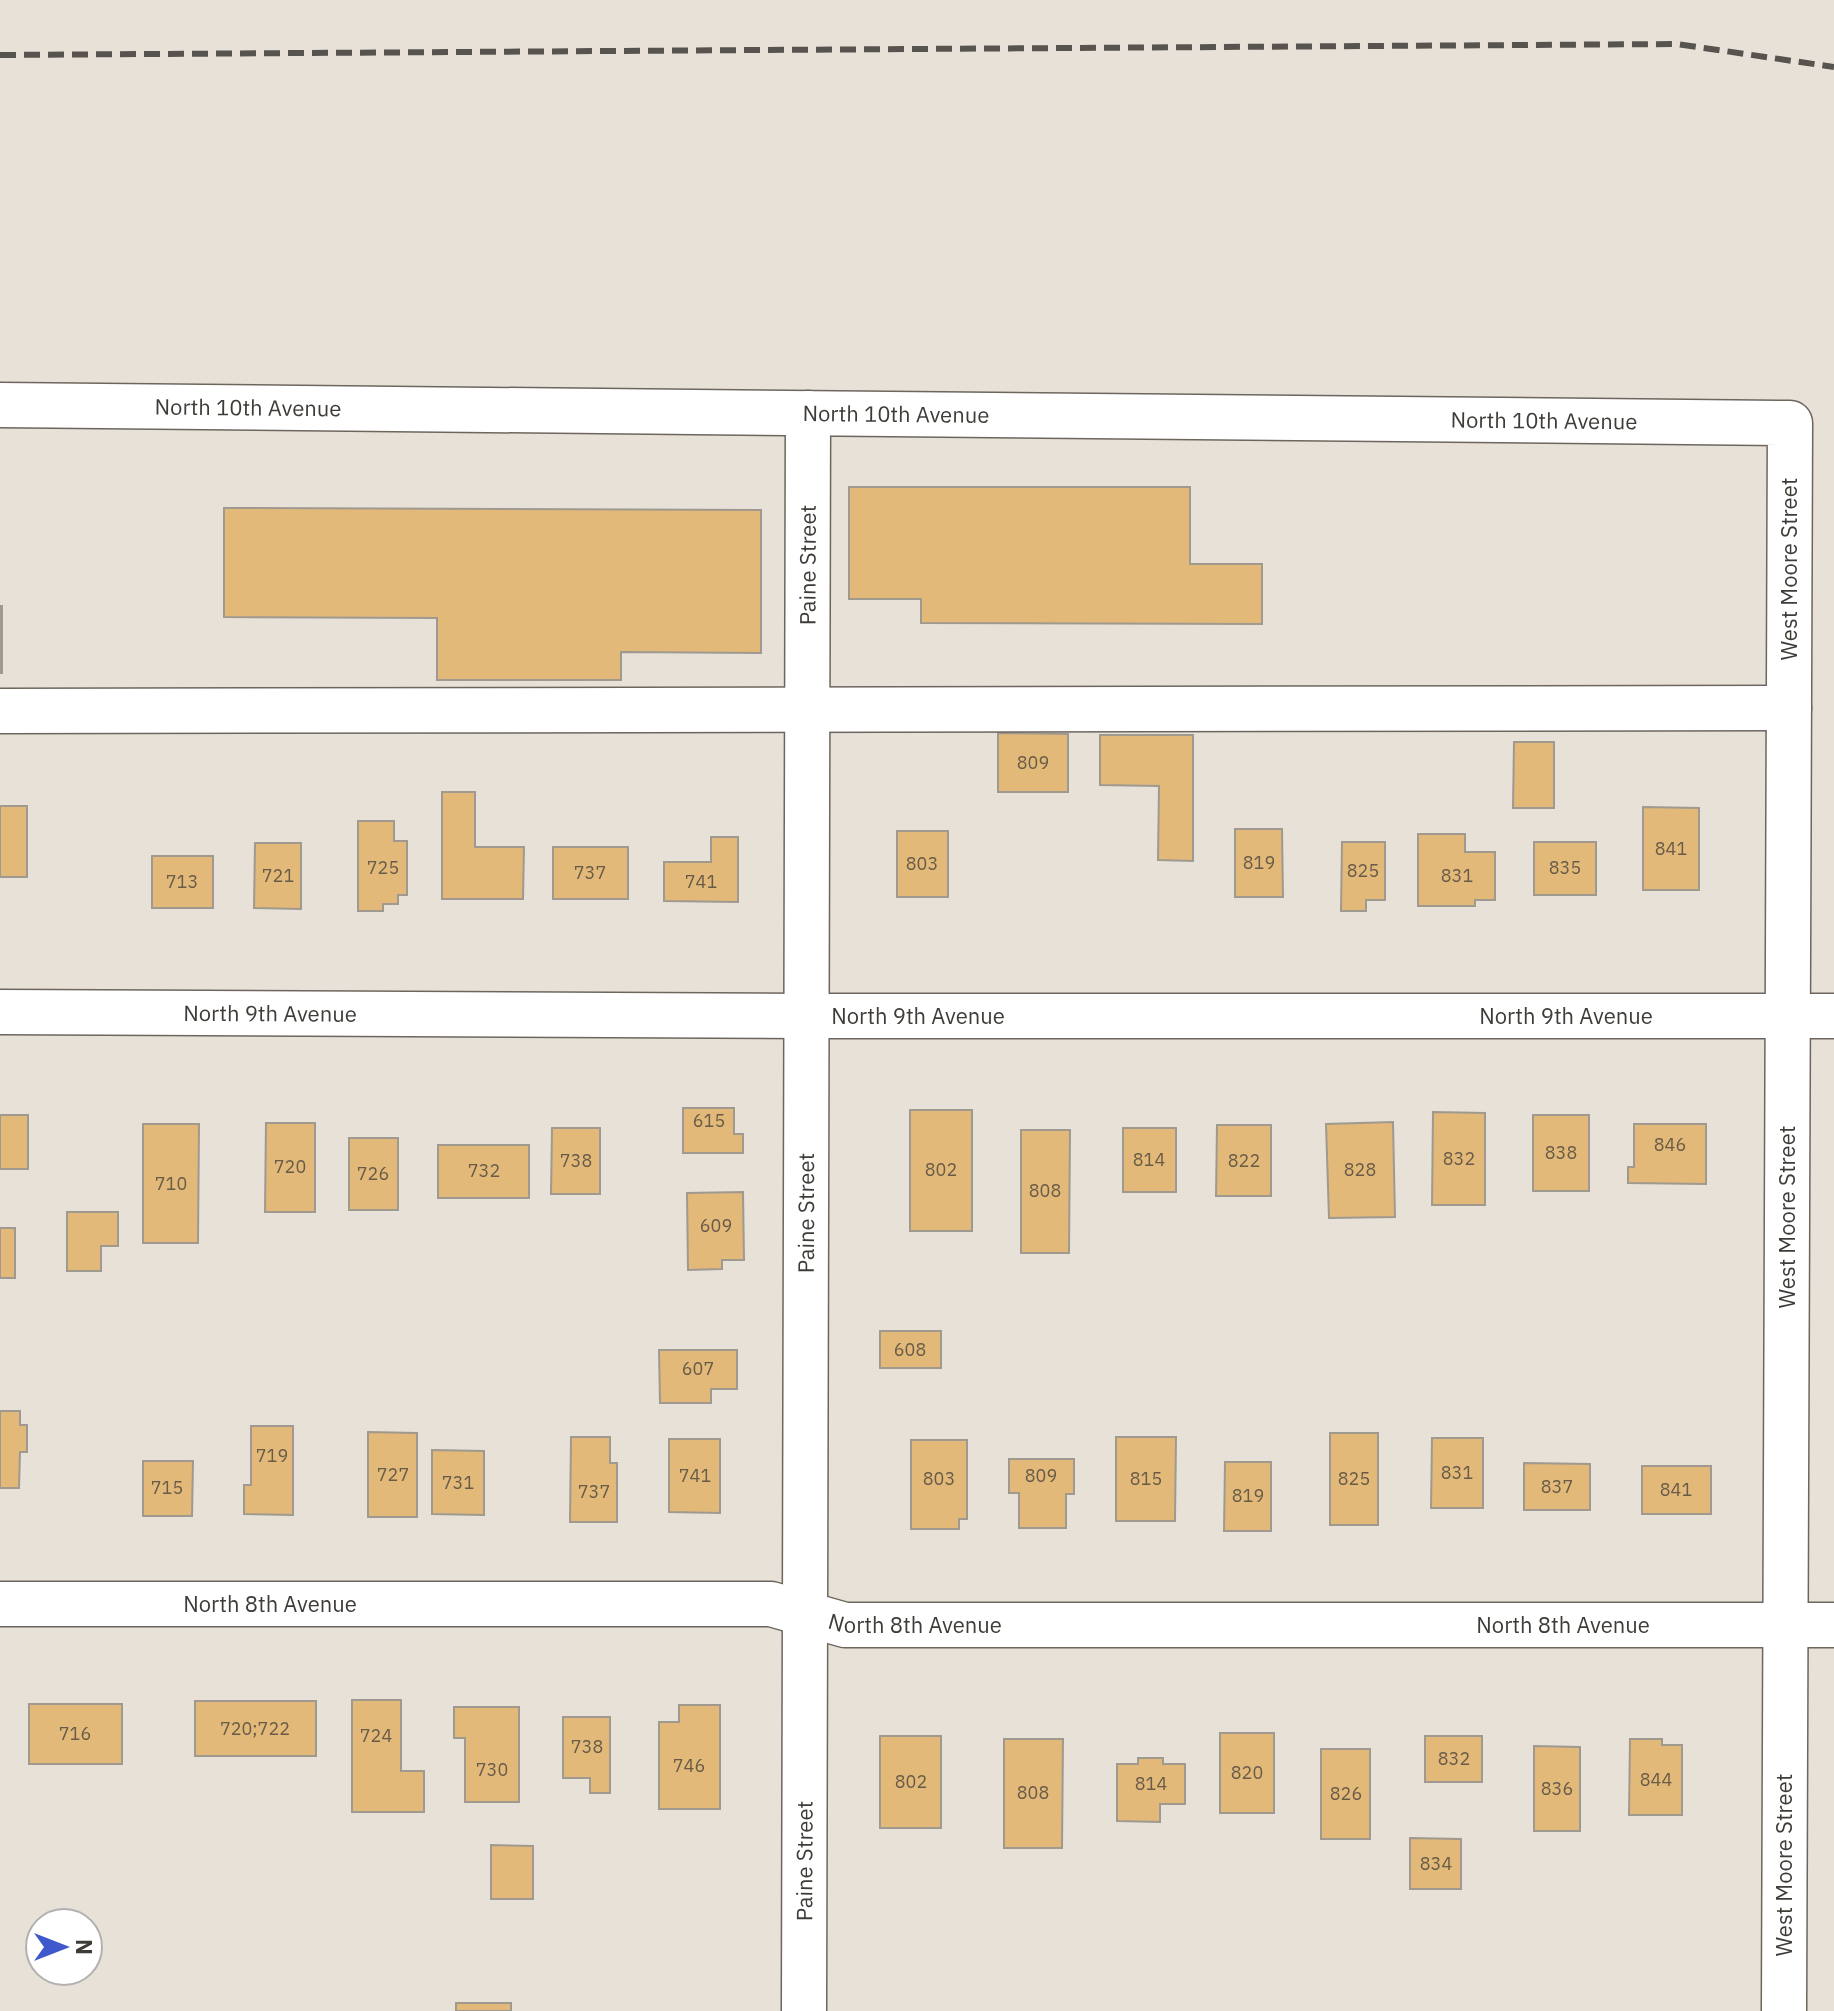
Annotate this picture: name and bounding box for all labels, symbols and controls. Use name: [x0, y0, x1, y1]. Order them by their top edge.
street label: North 10th Avenue: [154, 392, 342, 422]
street label: North 10th Avenue: [802, 398, 990, 429]
street label: North 10th Avenue: [1450, 405, 1637, 435]
street label: West Moore Street: [1774, 478, 1803, 660]
street label: Paine Street: [792, 505, 822, 625]
house number: 809: [1017, 751, 1049, 774]
house number: 841: [1655, 837, 1687, 860]
house number: 819: [1243, 851, 1275, 874]
house number: 803: [906, 852, 938, 875]
house number: 725: [367, 856, 399, 879]
house number: 835: [1549, 856, 1581, 879]
house number: 825: [1347, 859, 1379, 882]
house number: 737: [574, 861, 606, 884]
house number: 721: [262, 864, 294, 887]
house number: 831: [1441, 864, 1473, 887]
house number: 713: [166, 870, 198, 893]
house number: 741: [685, 870, 717, 893]
street label: North 9th Avenue: [183, 998, 357, 1028]
street label: North 9th Avenue: [831, 1001, 1005, 1030]
street label: North 9th Avenue: [1479, 1001, 1653, 1030]
house number: 615: [693, 1109, 725, 1132]
street label: West Moore Street: [1772, 1126, 1801, 1308]
house number: 846: [1654, 1133, 1686, 1156]
house number: 838: [1545, 1141, 1577, 1164]
house number: 832: [1443, 1147, 1475, 1170]
house number: 814: [1133, 1148, 1165, 1171]
house number: 738: [560, 1149, 592, 1172]
house number: 822: [1228, 1149, 1260, 1172]
street label: Paine Street: [791, 1153, 820, 1273]
house number: 720: [274, 1155, 306, 1178]
house number: 802: [925, 1158, 957, 1181]
house number: 828: [1344, 1158, 1376, 1181]
house number: 732: [468, 1159, 500, 1182]
house number: 726: [357, 1162, 389, 1185]
house number: 710: [155, 1172, 187, 1195]
house number: 808: [1029, 1179, 1061, 1202]
house number: 609: [700, 1214, 732, 1237]
house number: 608: [894, 1338, 926, 1361]
house number: 607: [682, 1357, 714, 1380]
house number: 719: [256, 1444, 288, 1467]
house number: 831: [1441, 1461, 1473, 1484]
house number: 727: [377, 1463, 409, 1486]
house number: 741: [679, 1464, 711, 1487]
house number: 809: [1025, 1464, 1057, 1487]
house number: 803: [923, 1467, 955, 1490]
house number: 815: [1130, 1467, 1162, 1490]
house number: 825: [1338, 1467, 1370, 1490]
house number: 731: [442, 1471, 474, 1494]
house number: 837: [1541, 1475, 1573, 1498]
house number: 715: [151, 1476, 183, 1499]
house number: 841: [1660, 1478, 1692, 1501]
house number: 737: [578, 1480, 610, 1503]
house number: 819: [1232, 1484, 1264, 1507]
street label: North 8th Avenue: [183, 1589, 357, 1618]
street label: North 8th Avenue: [825, 1606, 1002, 1639]
street label: North 8th Avenue: [1476, 1610, 1650, 1639]
house number: 720;722: [220, 1717, 290, 1740]
house number: 716: [59, 1722, 91, 1745]
house number: 724: [360, 1724, 392, 1747]
house number: 738: [571, 1735, 603, 1758]
house number: 832: [1438, 1747, 1470, 1770]
house number: 746: [673, 1754, 705, 1777]
house number: 730: [476, 1758, 508, 1781]
house number: 820: [1231, 1761, 1263, 1784]
house number: 844: [1640, 1768, 1672, 1791]
house number: 802: [895, 1770, 927, 1793]
house number: 814: [1135, 1772, 1167, 1795]
street label: West Moore Street: [1769, 1774, 1798, 1956]
house number: 836: [1541, 1777, 1573, 1800]
house number: 808: [1017, 1781, 1049, 1804]
house number: 826: [1330, 1782, 1362, 1805]
street label: Paine Street: [789, 1801, 819, 1921]
house number: 834: [1420, 1852, 1452, 1875]
north arrow: [24, 1907, 104, 1987]
text: N: [70, 1939, 99, 1955]

